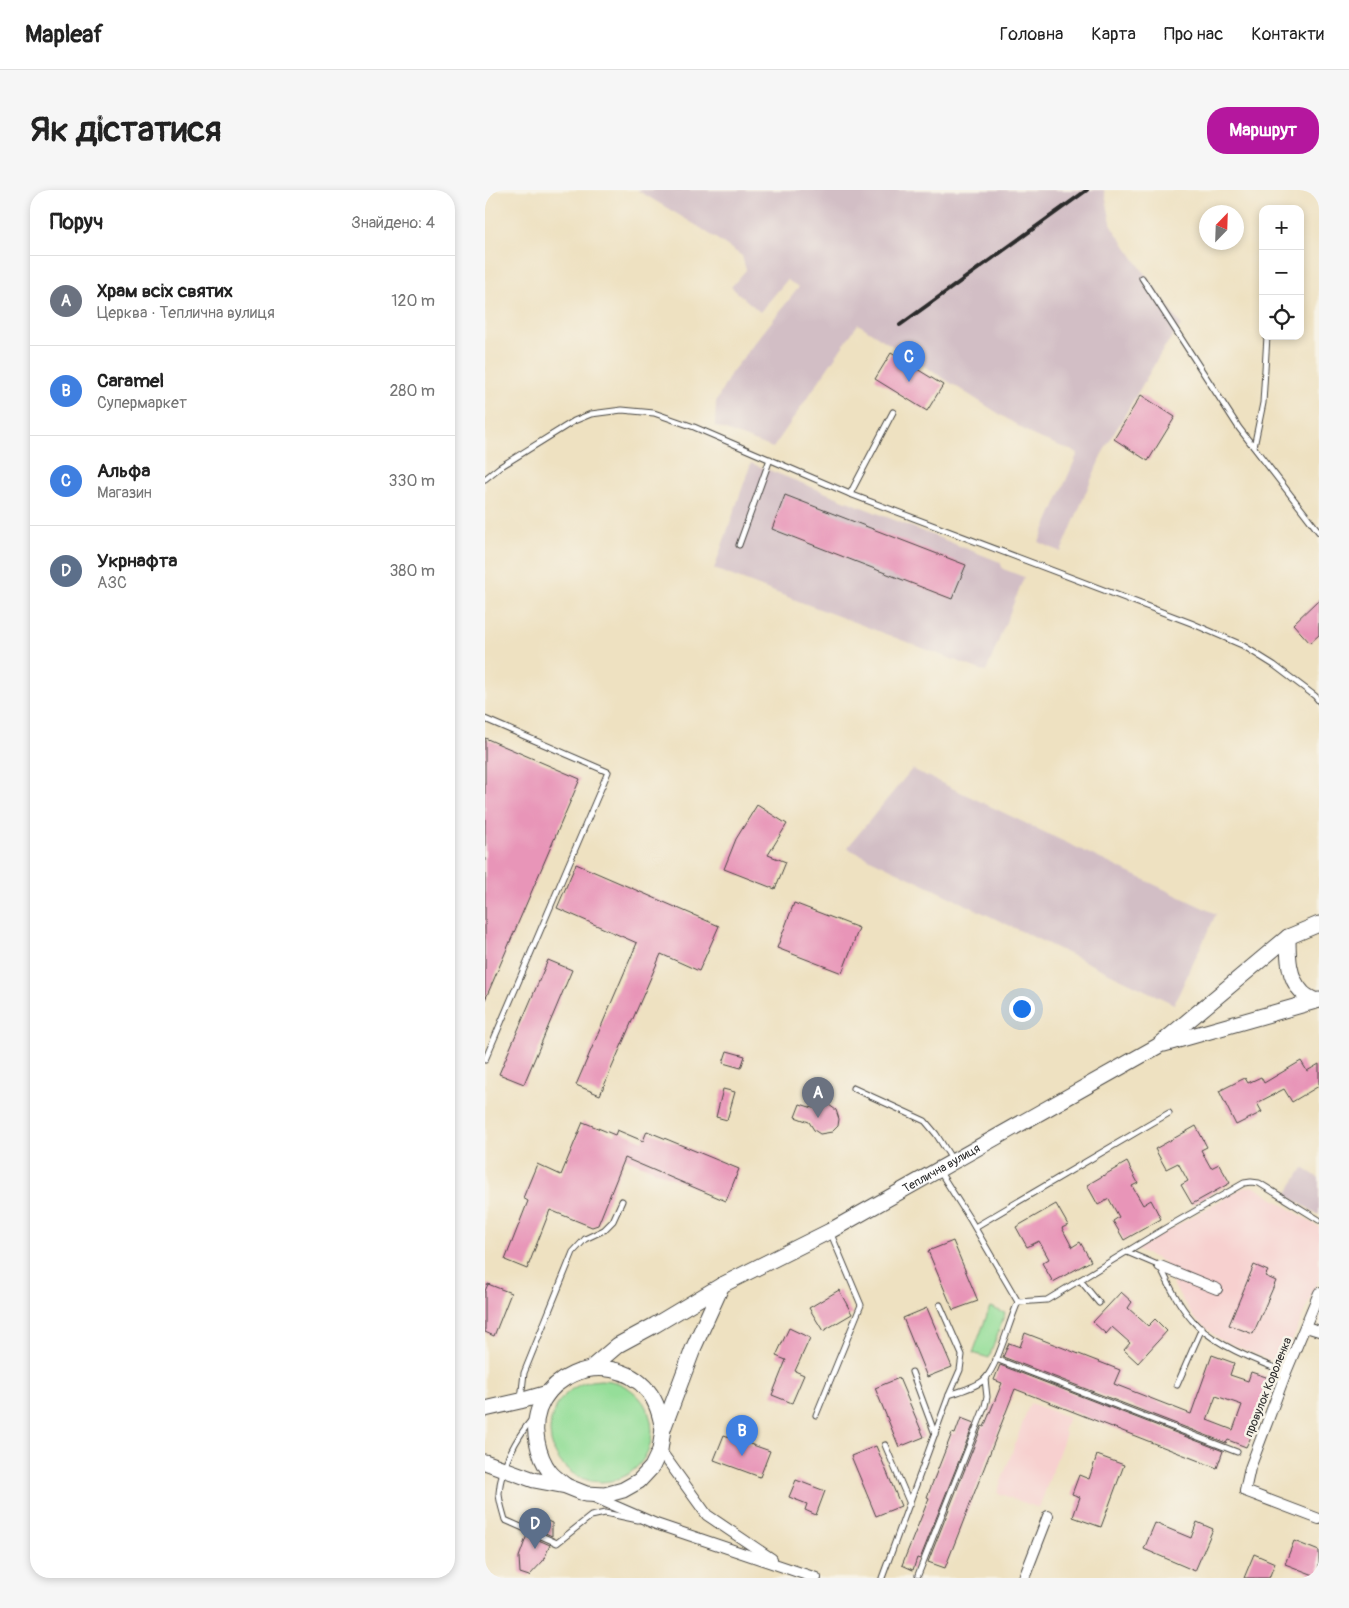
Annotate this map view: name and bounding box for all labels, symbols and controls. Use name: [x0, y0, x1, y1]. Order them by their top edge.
text: Mapleaf: [25, 20, 103, 49]
text: Головна: [1000, 23, 1063, 46]
text: Карта: [1091, 23, 1136, 46]
text: Про нас: [1164, 23, 1223, 46]
text: Контакти: [1251, 23, 1324, 46]
button: Маршрут: [1207, 107, 1319, 154]
text: Як дістатися: [30, 108, 221, 152]
north arrow: [1199, 205, 1244, 250]
map controls: [1259, 205, 1304, 340]
button: +: [1259, 205, 1304, 250]
text: Поруч: [50, 209, 103, 236]
text: Знайдено: 4: [351, 213, 435, 233]
button: −: [1259, 250, 1304, 295]
text: Храм всіх святих: [97, 279, 233, 303]
text: A: [61, 291, 71, 311]
text: 120 m: [391, 291, 435, 311]
button: locate: [1259, 295, 1304, 340]
text: Церква · Теплична вулиця: [97, 303, 275, 323]
pin: C: [893, 341, 925, 382]
text: Caramel: [97, 369, 164, 393]
text: B: [61, 381, 71, 401]
text: 280 m: [389, 381, 435, 401]
text: Супермаркет: [97, 393, 187, 413]
text: Альфа: [97, 459, 150, 483]
text: C: [61, 471, 71, 491]
text: 330 m: [389, 471, 435, 491]
text: Магазин: [97, 483, 152, 503]
text: Укрнафта: [97, 549, 177, 573]
text: D: [61, 561, 71, 581]
text: 380 m: [389, 561, 435, 581]
text: АЗС: [97, 573, 127, 593]
your location: [1009, 996, 1035, 1022]
pin: A: [802, 1077, 834, 1118]
street label: Теплична вулиця: [900, 1141, 983, 1196]
street label: провулок Короленка: [1242, 1335, 1295, 1439]
pin: B: [726, 1415, 758, 1456]
pin: D: [519, 1508, 551, 1549]

